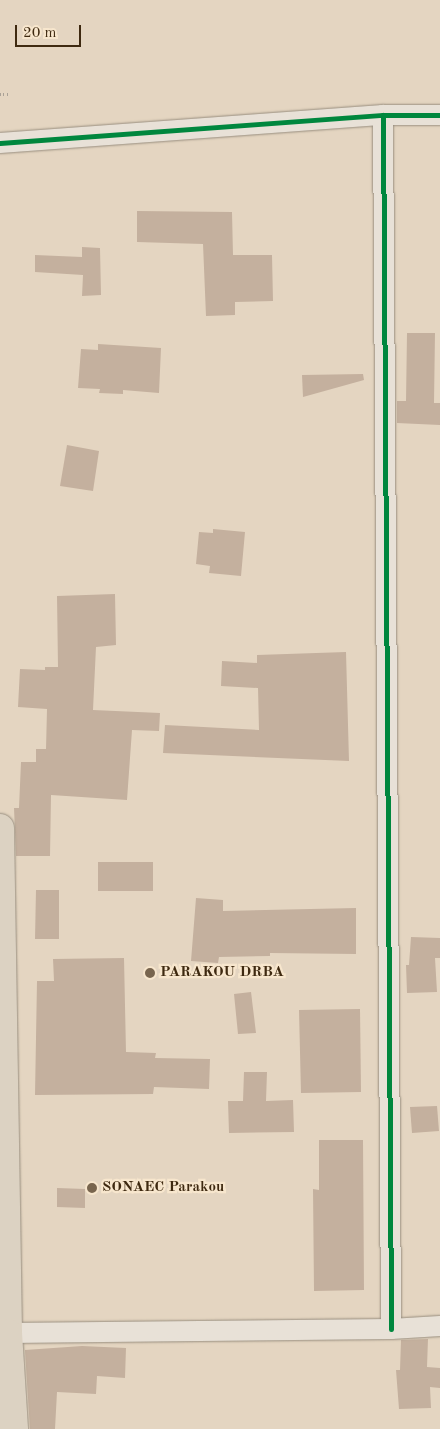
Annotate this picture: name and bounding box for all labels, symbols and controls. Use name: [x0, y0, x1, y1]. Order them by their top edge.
scale bar: [18, 15, 84, 47]
text: 20 m: [23, 26, 57, 41]
place label: PARAKOU DRBA: [160, 964, 284, 982]
marker: PARAKOU DRBA: [144, 967, 156, 979]
place label: SONAEC Parakou: [102, 1179, 224, 1197]
marker: SONAEC Parakou: [86, 1182, 98, 1194]

